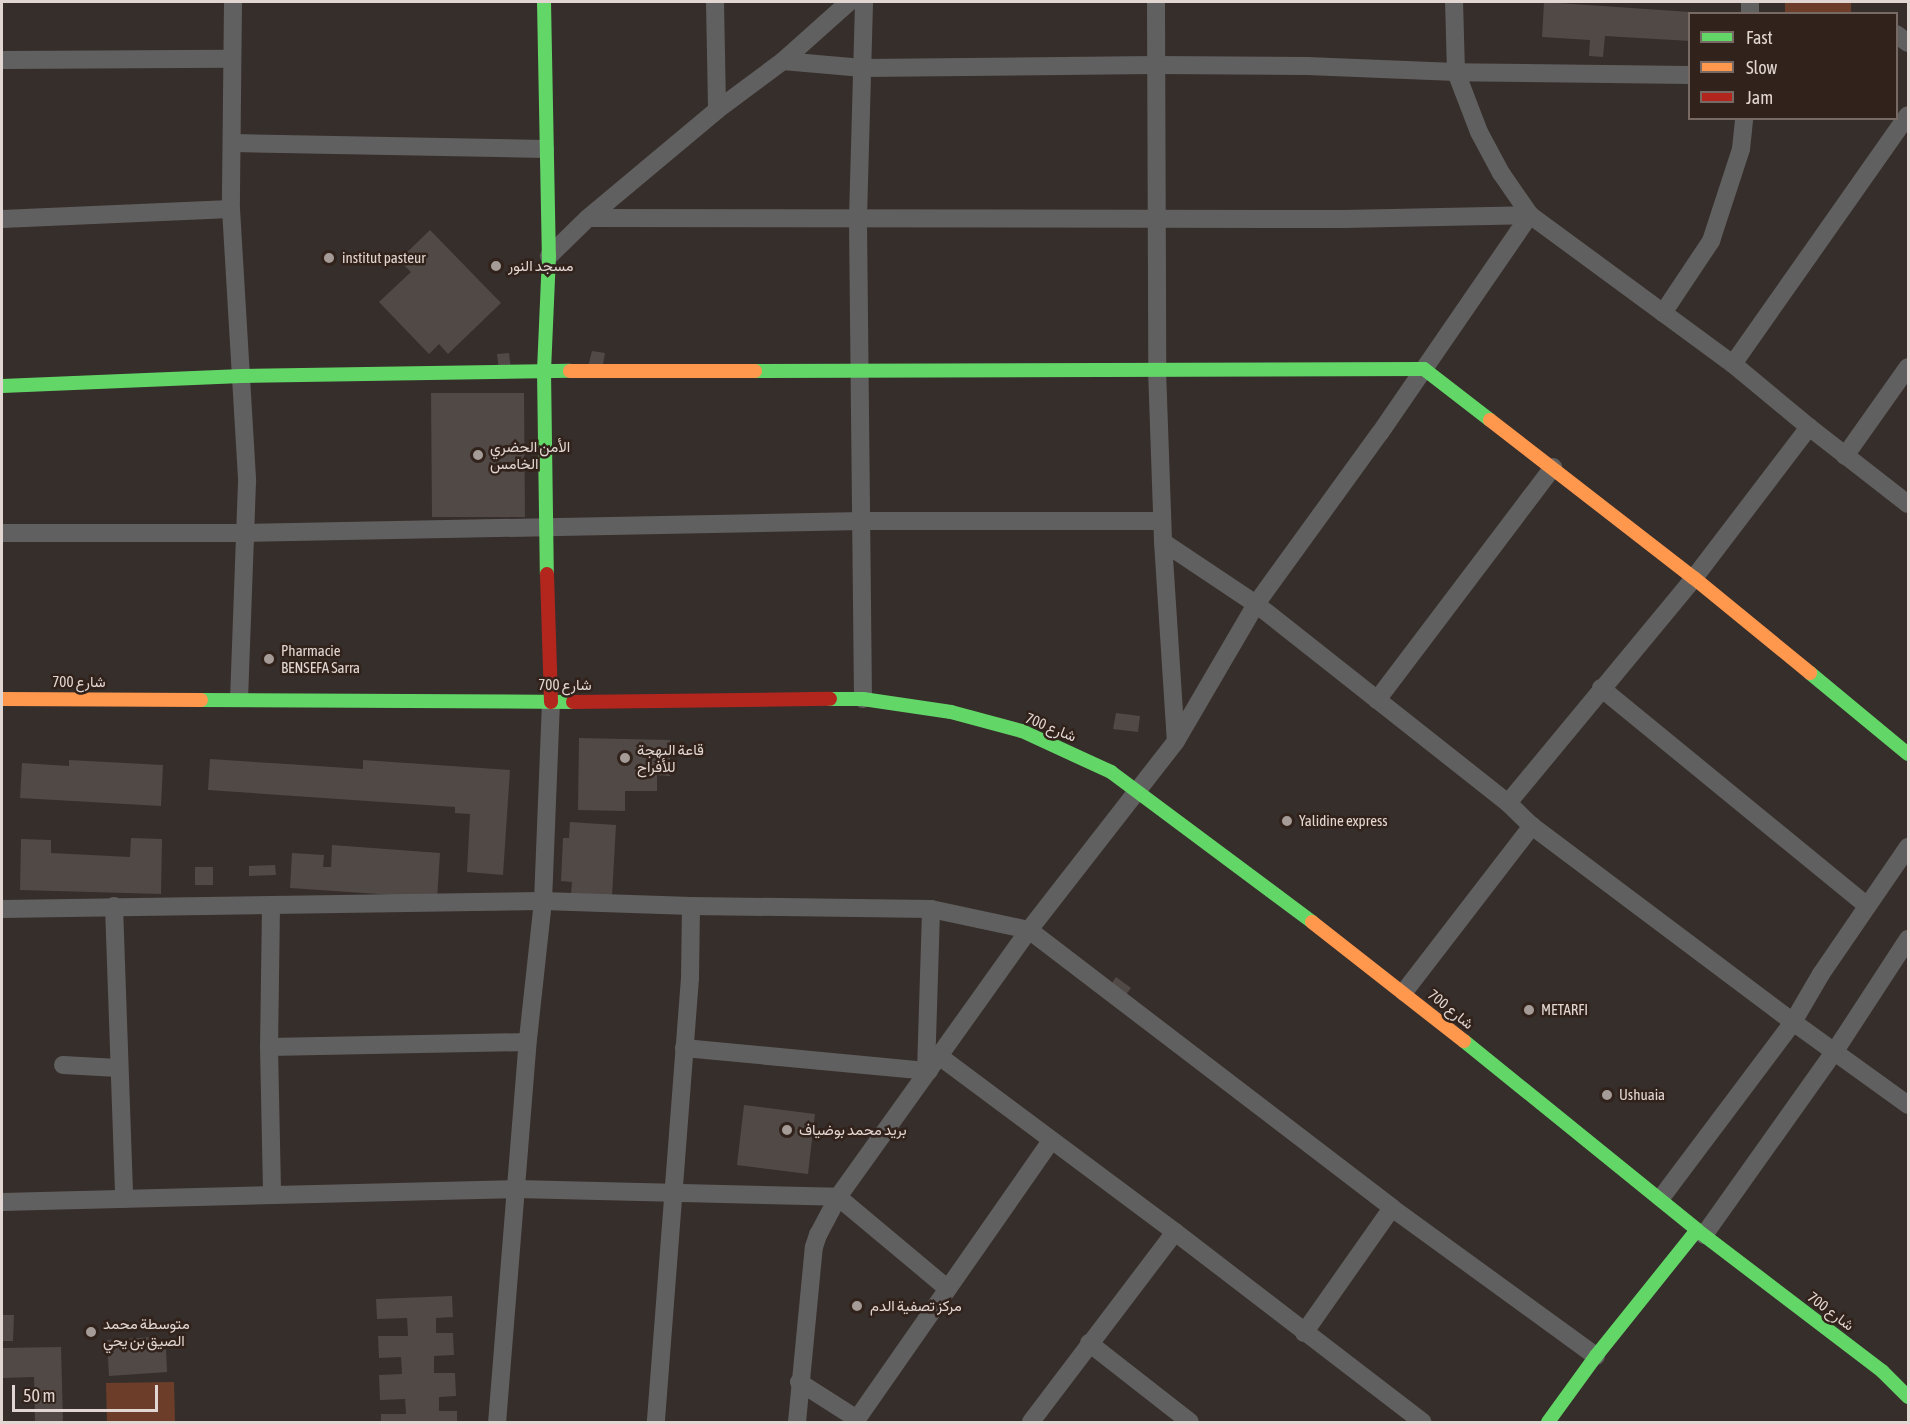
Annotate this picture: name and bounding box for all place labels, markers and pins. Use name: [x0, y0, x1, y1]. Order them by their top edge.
marker: institut pasteur: [320, 249, 338, 267]
place label: institut pasteur: [342, 249, 426, 267]
place label: مسجد النور: [508, 257, 574, 275]
marker: مسجد النور: [489, 259, 503, 273]
place label: الأمن الحضري الخامس: [490, 437, 570, 472]
marker: الأمن الحضري الخامس: [471, 448, 485, 462]
place label: Pharmacie BENSEFA Sarra: [281, 641, 360, 676]
marker: Pharmacie BENSEFA Sarra: [262, 652, 276, 666]
place label: قاعة البهجة للأفراح: [637, 740, 704, 775]
marker: قاعة البهجة للأفراح: [618, 751, 632, 765]
place label: Yalidine express: [1299, 812, 1388, 830]
marker: Yalidine express: [1280, 814, 1294, 828]
place label: METARFI: [1541, 1001, 1588, 1019]
marker: METARFI: [1522, 1003, 1536, 1017]
place label: Ushuaia: [1619, 1086, 1665, 1104]
marker: Ushuaia: [1600, 1088, 1614, 1102]
place label: بريد محمد بوضياف: [799, 1121, 907, 1139]
marker: بريد محمد بوضياف: [780, 1123, 794, 1137]
marker: مركز تصفية الدم: [848, 1297, 866, 1315]
place label: مركز تصفية الدم: [870, 1297, 962, 1315]
place label: متوسطة محمد الصيق بن يحي: [103, 1314, 190, 1349]
marker: متوسطة محمد الصيق بن يحي: [84, 1325, 98, 1339]

